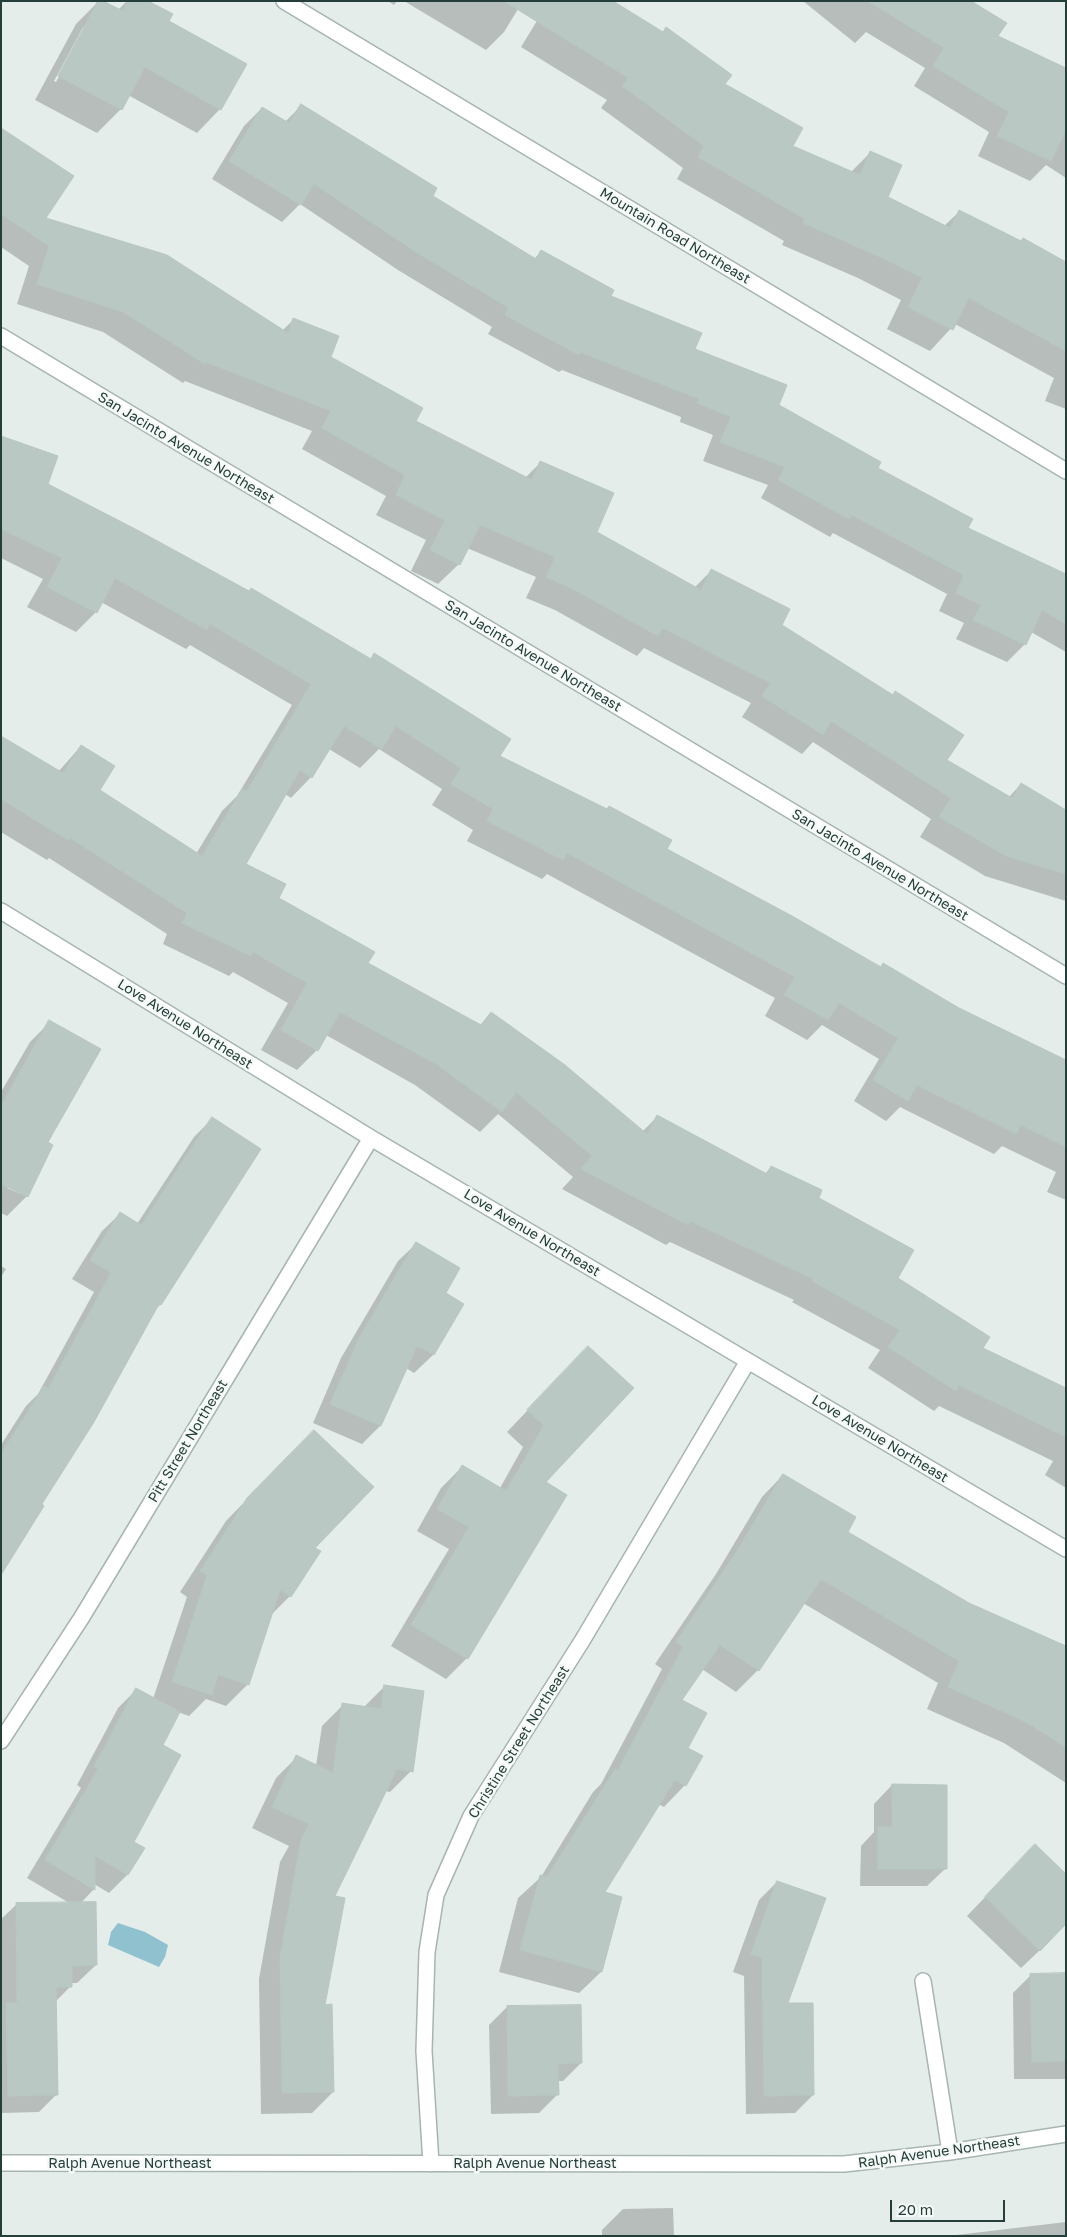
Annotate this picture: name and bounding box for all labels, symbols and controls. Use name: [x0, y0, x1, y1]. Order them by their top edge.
street label: Mountain Road Northeast: [597, 184, 753, 288]
street label: San Jacinto Avenue Northeast: [95, 389, 277, 507]
street label: San Jacinto Avenue Northeast: [442, 597, 624, 715]
street label: San Jacinto Avenue Northeast: [789, 806, 971, 924]
street label: Love Avenue Northeast: [114, 976, 256, 1072]
street label: Love Avenue Northeast: [461, 1186, 603, 1280]
street label: Pitt Street Northeast: [145, 1376, 231, 1506]
street label: Love Avenue Northeast: [809, 1392, 951, 1486]
street label: Christine Street Northeast: [465, 1662, 573, 1822]
street label: Ralph Avenue Northeast: [857, 2132, 1021, 2172]
street label: Ralph Avenue Northeast: [48, 2156, 212, 2172]
street label: Ralph Avenue Northeast: [453, 2156, 617, 2172]
scale bar: [892, 2190, 1007, 2222]
text: 20 m: [898, 2200, 933, 2218]

